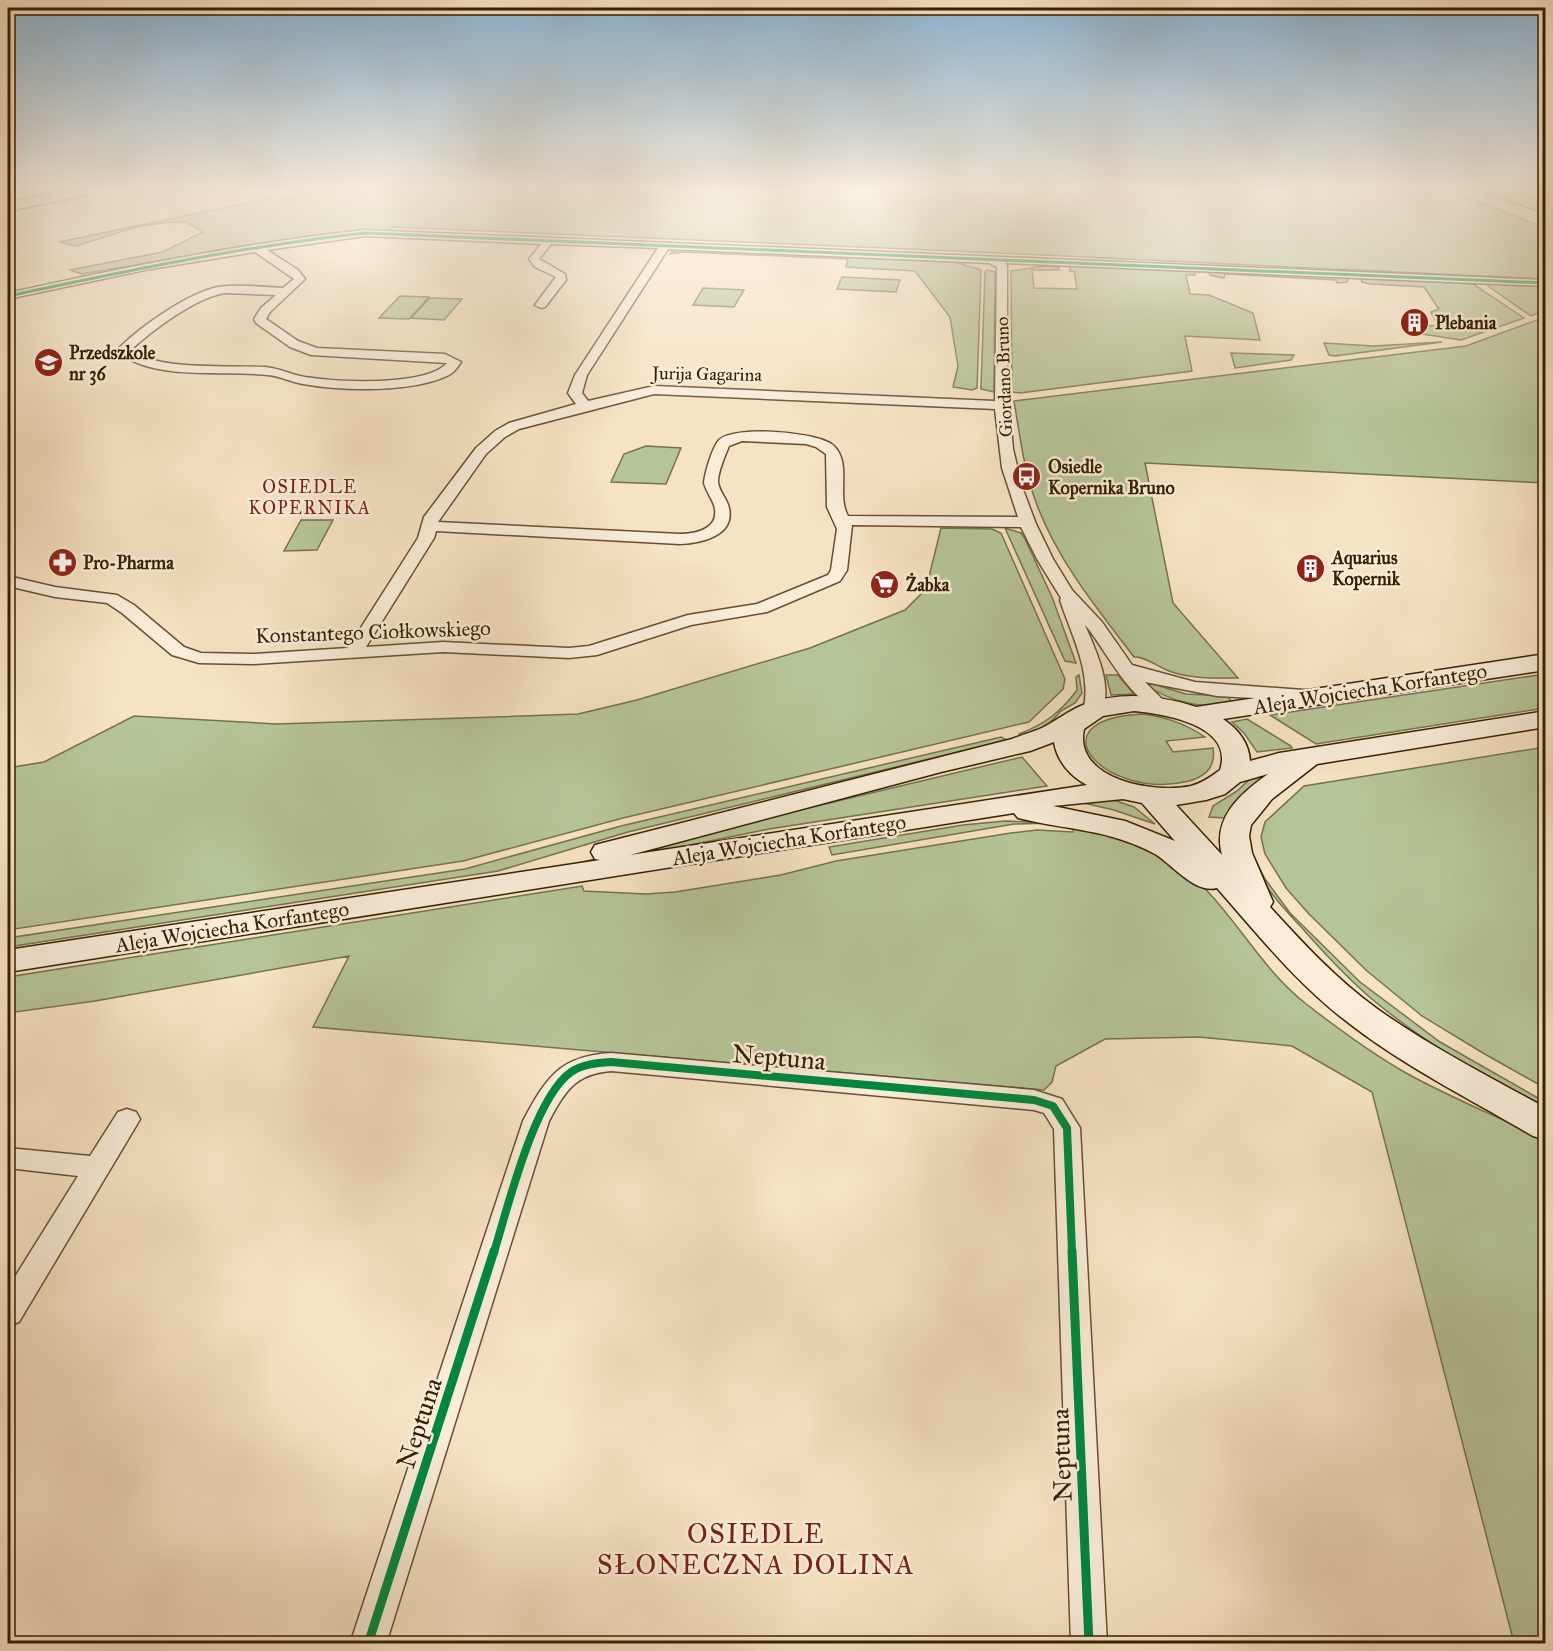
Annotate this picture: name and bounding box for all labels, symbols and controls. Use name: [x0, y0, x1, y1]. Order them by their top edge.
building icon: Plebania: [1398, 307, 1430, 339]
place label: Plebania: [1435, 312, 1497, 334]
street label: Giordano Bruno: [991, 316, 1017, 438]
place label: Przedszkole nr 36: [69, 342, 156, 386]
school or university icon: Przedszkole nr 36: [32, 347, 64, 379]
street label: Jurija Gagarina: [650, 362, 762, 387]
place label: Osiedle Kopernika Bruno: [1048, 456, 1175, 500]
bus stop icon: Osiedle Kopernika Bruno: [1011, 461, 1043, 493]
district label: OSIEDLE KOPERNIKA: [249, 476, 371, 519]
pharmacy icon: Pro-Pharma: [46, 547, 78, 579]
place label: Aquarius Kopernik: [1331, 547, 1401, 591]
place label: Pro-Pharma: [83, 552, 174, 574]
building icon: Aquarius Kopernik: [1295, 552, 1327, 584]
supermarket icon: Żabka: [869, 569, 901, 601]
place label: Żabka: [906, 572, 950, 596]
street label: Konstantego Ciołkowskiego: [255, 615, 492, 649]
street label: Aleja Wojciecha Korfantego: [1250, 658, 1489, 720]
street label: Aleja Wojciecha Korfantego: [669, 809, 908, 871]
street label: Aleja Wojciecha Korfantego: [112, 896, 351, 958]
street label: Neptuna: [731, 1037, 827, 1077]
street label: Neptuna: [389, 1374, 449, 1472]
street label: Neptuna: [1043, 1408, 1079, 1502]
district label: OSIEDLE SŁONECZNA DOLINA: [597, 1517, 915, 1581]

